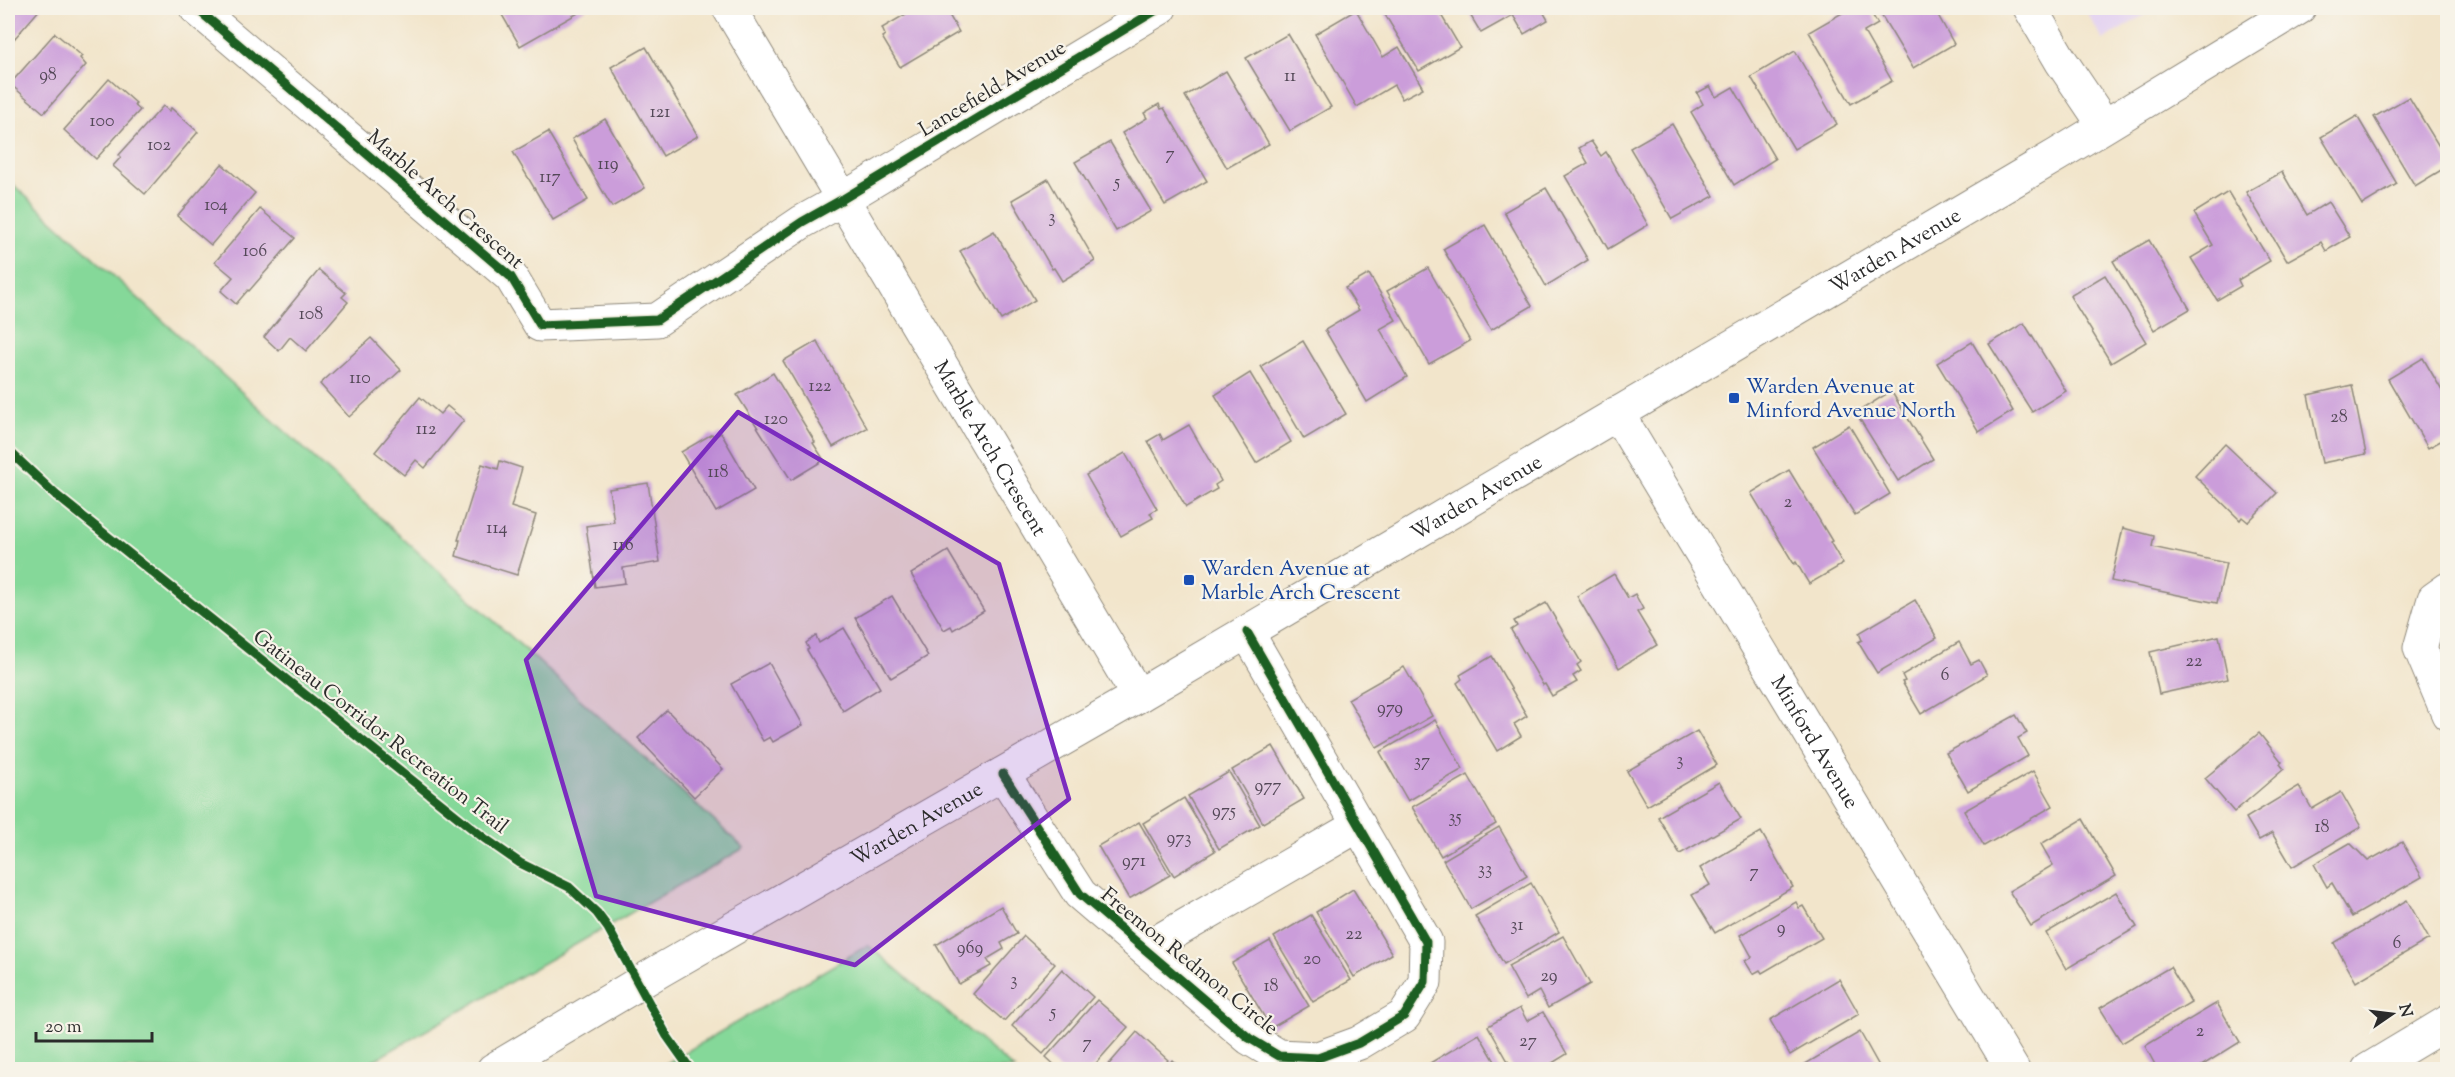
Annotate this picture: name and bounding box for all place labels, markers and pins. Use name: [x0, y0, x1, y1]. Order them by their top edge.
place label: Warden Avenue at Minford Avenue North: [1746, 373, 1956, 427]
marker: Warden Avenue at Minford Avenue North: [1727, 391, 1741, 405]
place label: Warden Avenue at Marble Arch Crescent: [1201, 555, 1401, 609]
marker: Warden Avenue at Marble Arch Crescent: [1182, 573, 1196, 587]

